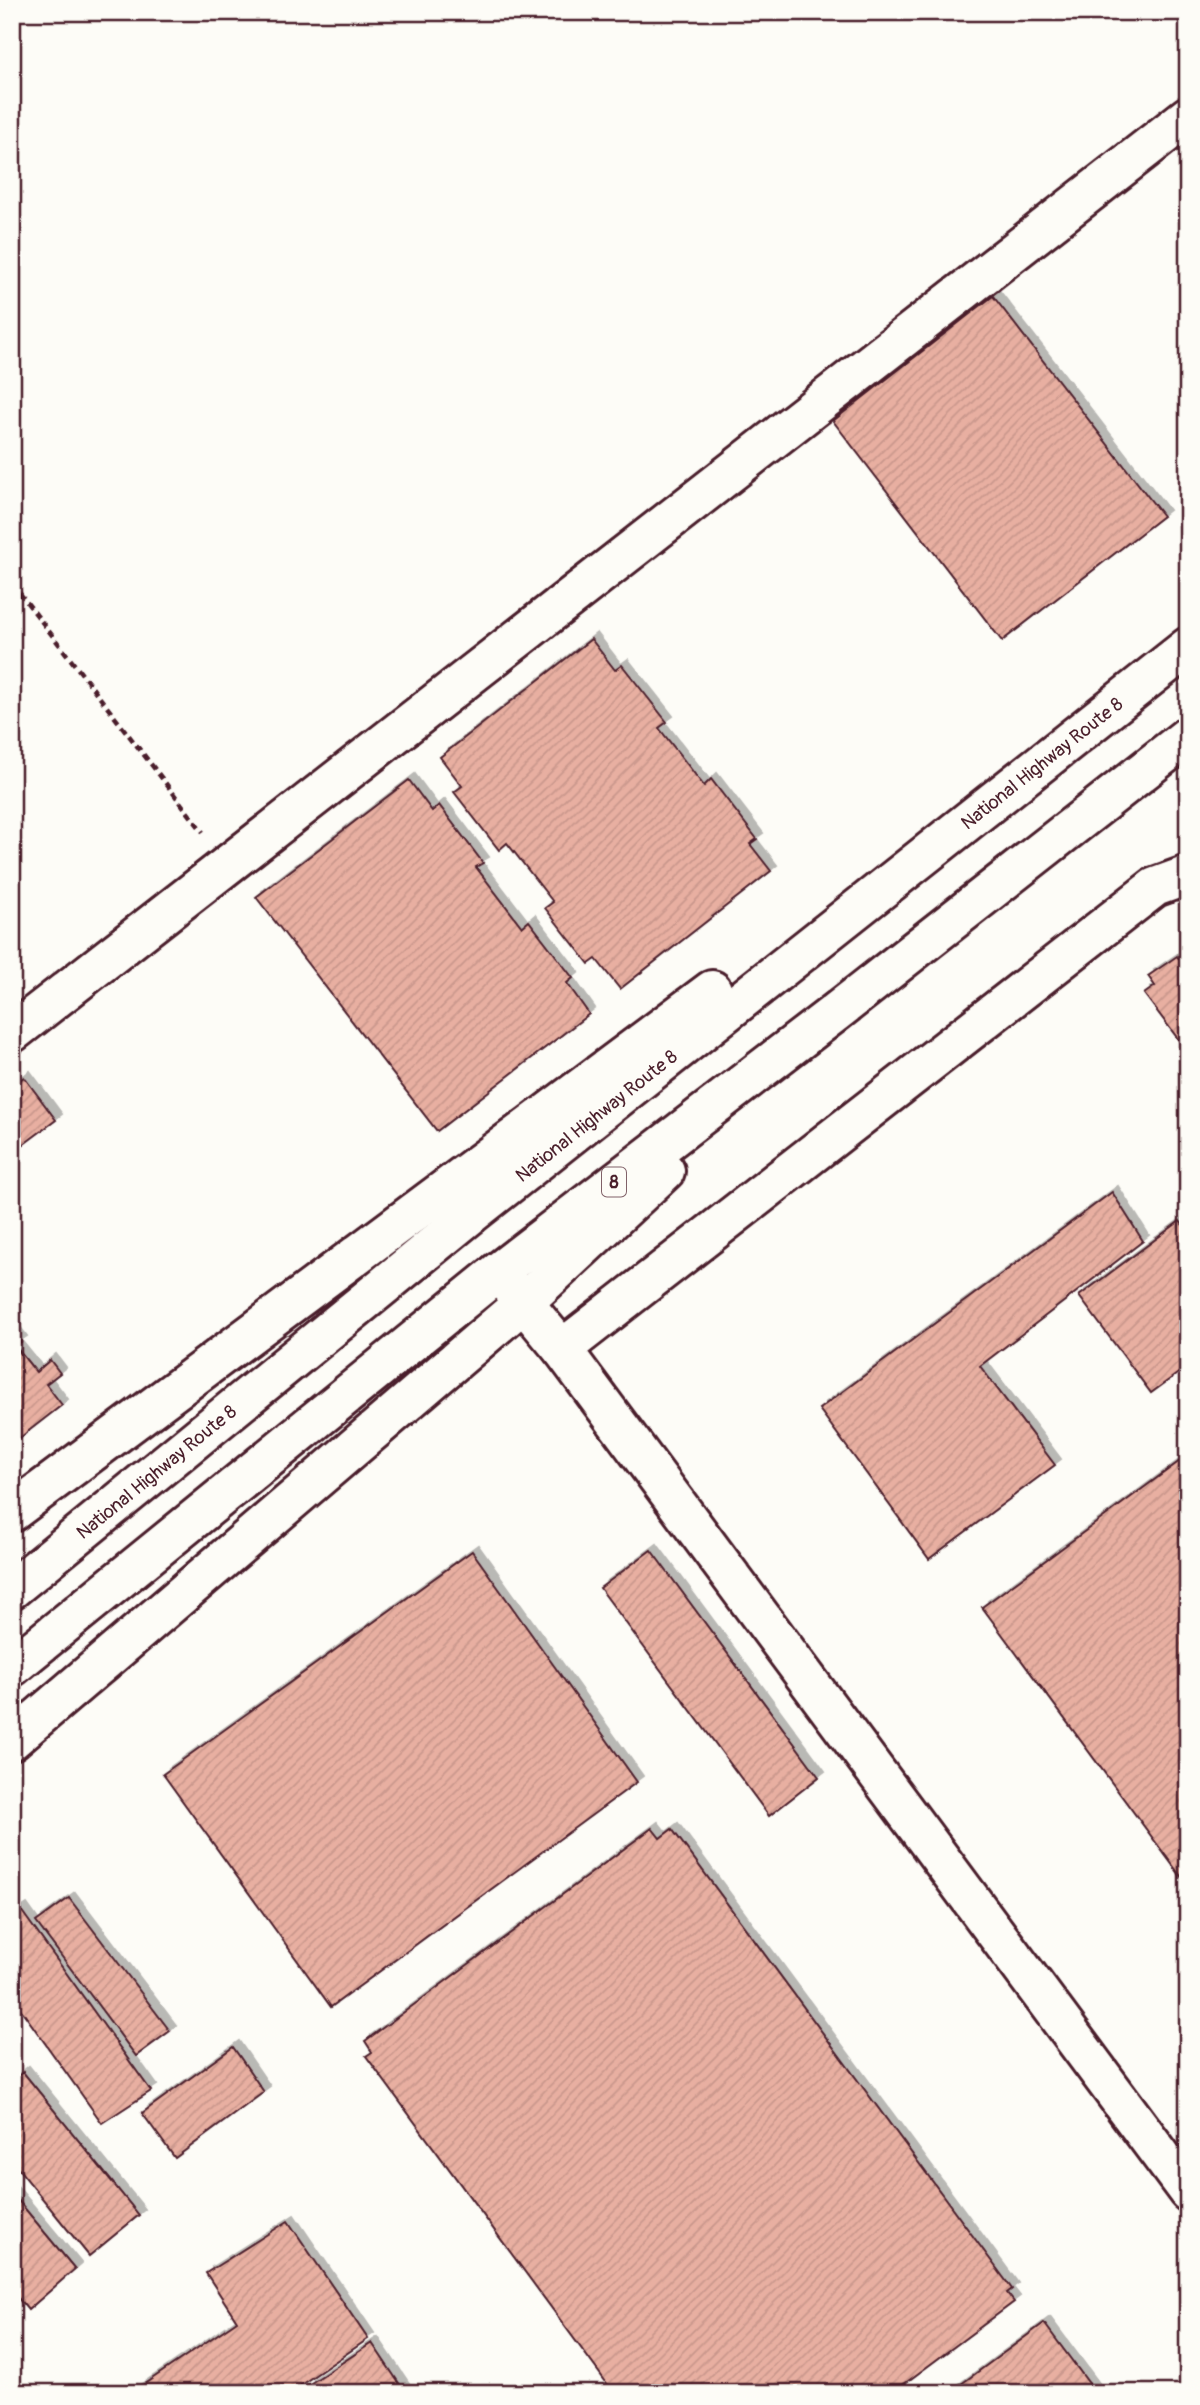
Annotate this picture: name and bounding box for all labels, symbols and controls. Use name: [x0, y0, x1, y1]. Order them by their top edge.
street label: National Highway Route 8: [956, 692, 1128, 835]
street label: National Highway Route 8: [512, 1042, 682, 1186]
road number: 8: [602, 1168, 626, 1196]
street label: National Highway Route 8: [72, 1400, 242, 1545]

